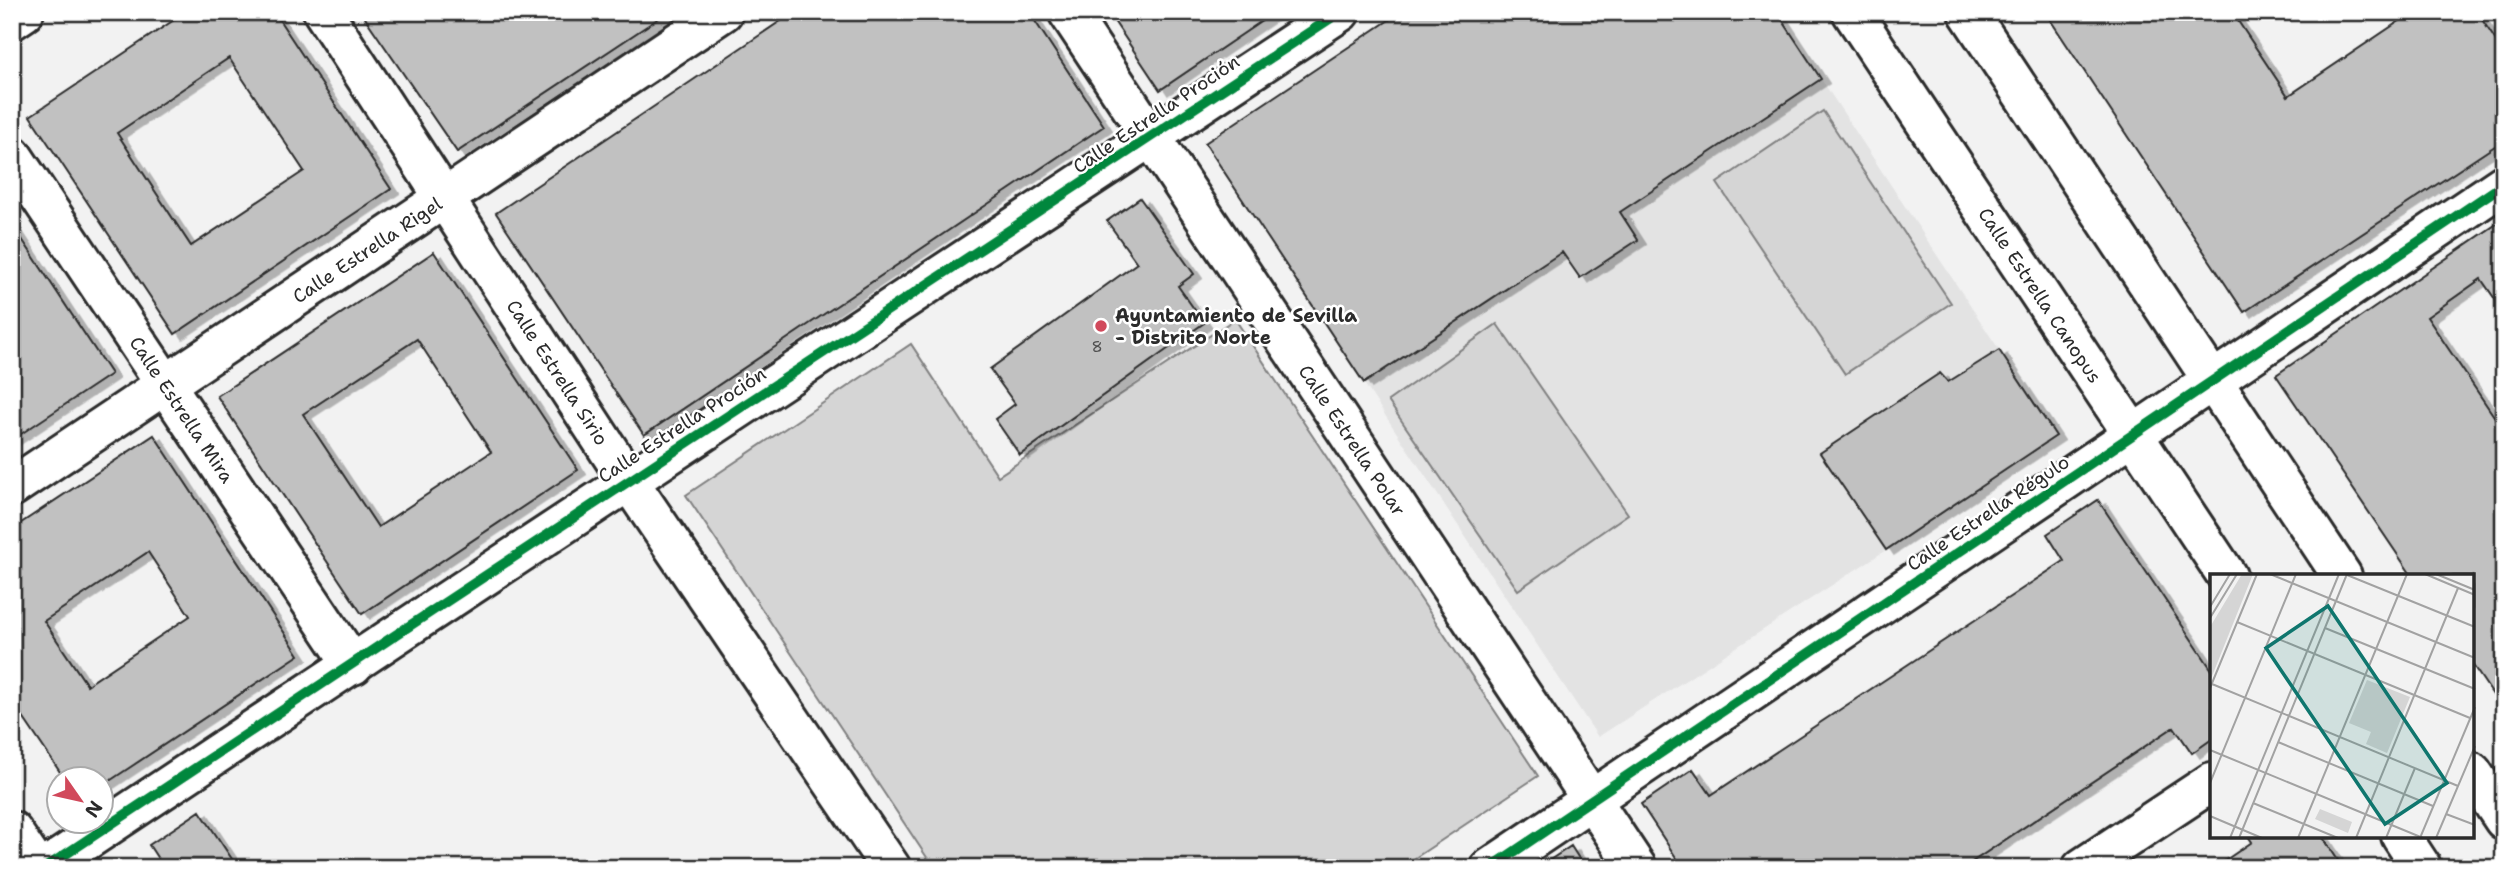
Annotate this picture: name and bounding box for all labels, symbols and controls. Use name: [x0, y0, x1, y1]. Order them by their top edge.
street label: Calle Estrella Proción: [1068, 49, 1244, 179]
street label: Calle Estrella Rigel: [288, 191, 447, 309]
street label: Calle Estrella Canopus: [1973, 203, 2108, 388]
street label: Calle Estrella Sirio: [501, 295, 614, 450]
place label: Ayuntamiento de Sevilla - Distrito Norte: [1115, 303, 1357, 350]
marker: Ayuntamiento de Sevilla - Distrito Norte: [1093, 318, 1109, 334]
street label: Calle Estrella Mira: [124, 331, 240, 488]
house number: 8: [1091, 336, 1103, 357]
street label: Calle Estrella Polar: [1293, 360, 1412, 520]
street label: Calle Estrella Proción: [593, 361, 771, 489]
street label: Calle Estrella Régulo: [1902, 449, 2074, 577]
inset map: [2210, 574, 2474, 838]
north arrow: [46, 764, 116, 834]
text: N: [79, 796, 108, 822]

